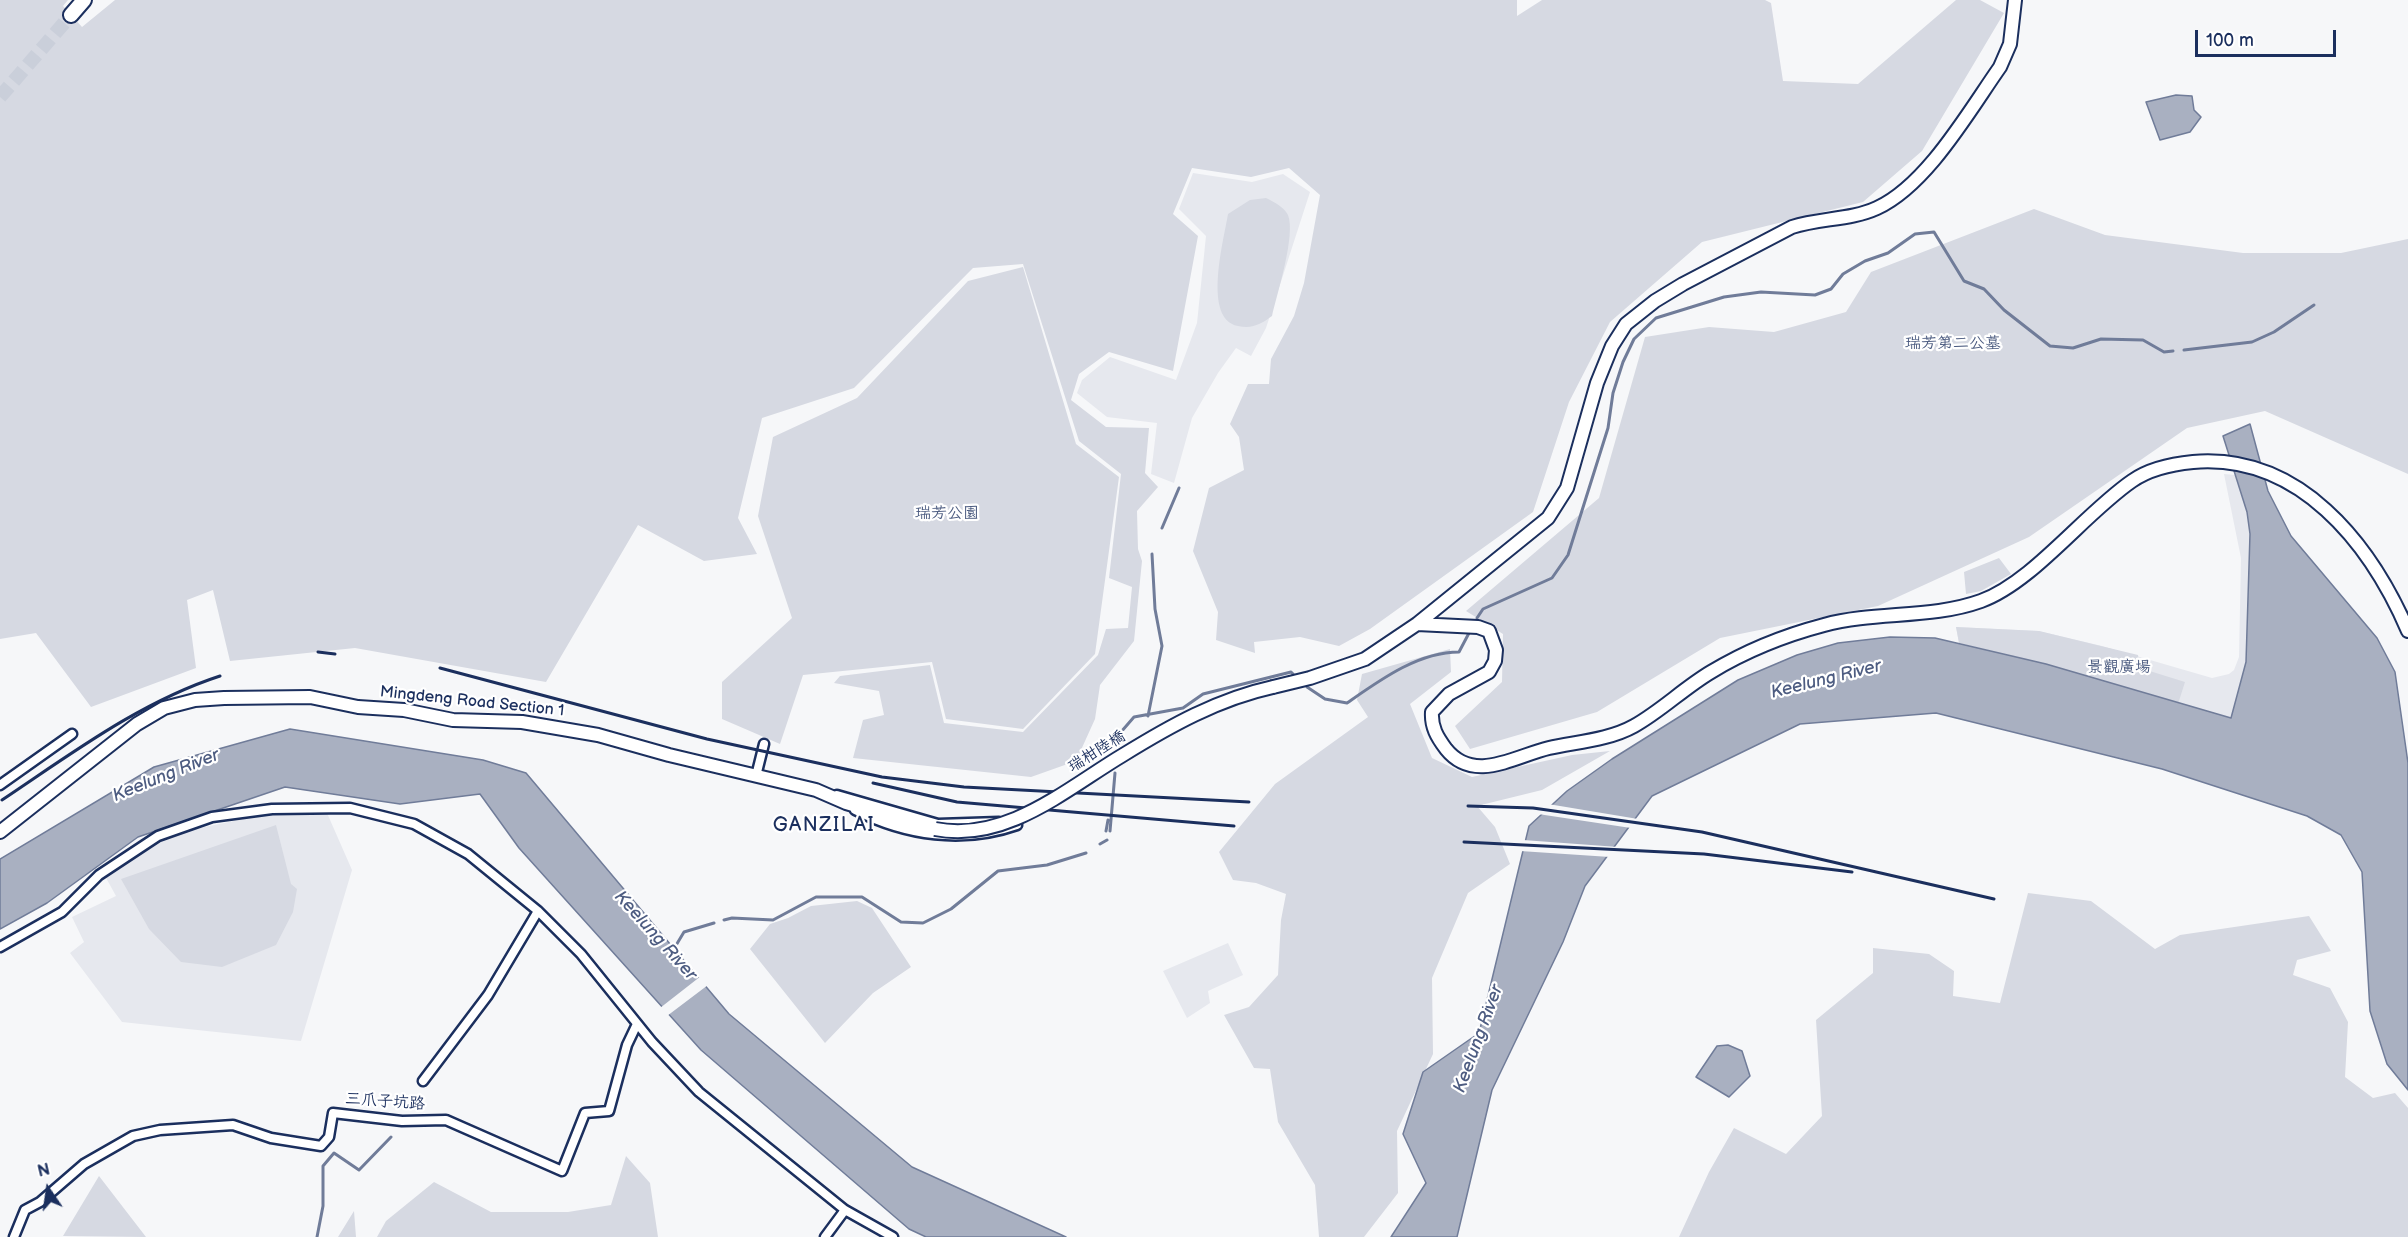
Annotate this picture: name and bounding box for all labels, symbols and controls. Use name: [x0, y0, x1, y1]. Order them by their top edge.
scale bar: [2198, 18, 2339, 56]
text: 100 m: [2206, 30, 2254, 51]
park label: 瑞芳第二公墓: [1905, 334, 2001, 354]
park label: 瑞芳公園: [915, 504, 979, 524]
water label: Keelung River: [1768, 656, 1884, 704]
park label: 景觀廣場: [2087, 658, 2151, 678]
street label: Mingdeng Road Section 1: [379, 683, 565, 721]
street label: 瑞柑陸橋: [1065, 727, 1129, 777]
water label: Keelung River: [109, 745, 223, 807]
district label: GANZILAI: [773, 814, 875, 838]
water label: Keelung River: [609, 887, 701, 985]
water label: Keelung River: [1449, 982, 1509, 1096]
street label: 三爪子坑路: [344, 1090, 426, 1114]
north arrow: [18, 1159, 78, 1219]
text: N: [36, 1160, 52, 1182]

